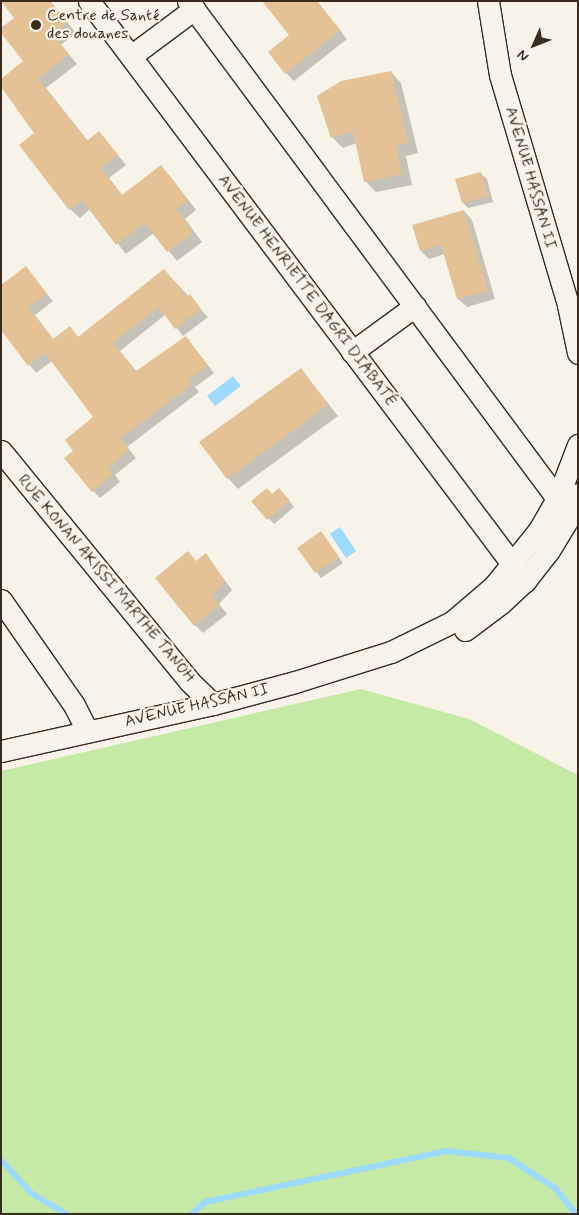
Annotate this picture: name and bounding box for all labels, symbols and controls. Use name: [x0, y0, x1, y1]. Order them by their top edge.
place label: Centre de Santé des douanes: [47, 6, 161, 44]
marker: Centre de Santé des douanes: [29, 18, 43, 32]
north arrow: [509, 20, 559, 70]
text: N: [514, 46, 533, 65]
street label: AVENUE HASSAN II: [500, 104, 560, 252]
street label: AVENUE HENRIETTE DAGRI DIABATÉ: [213, 171, 401, 411]
street label: RUE KONAN AKISSI MARTHE TANOH: [12, 470, 200, 688]
street label: AVENUE HASSAN II: [123, 680, 271, 732]

